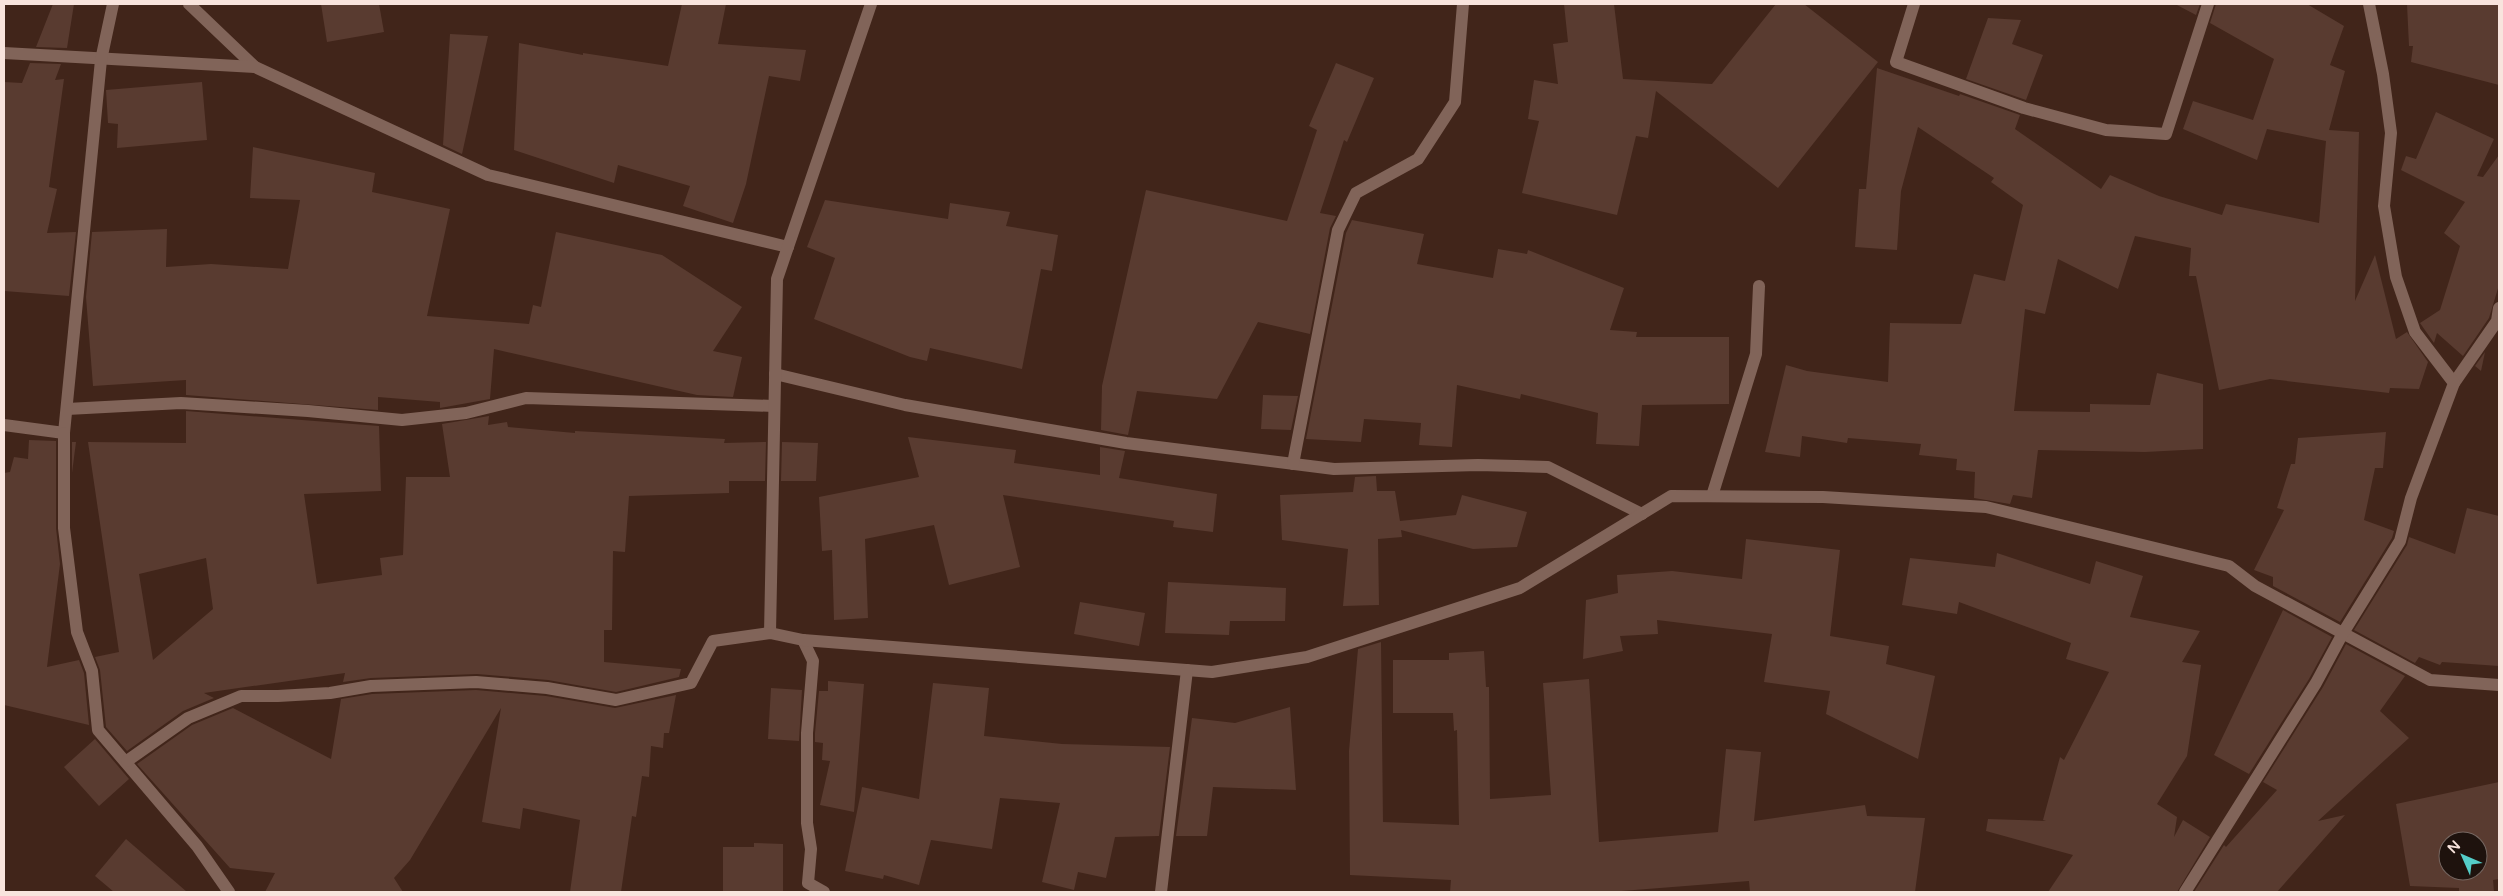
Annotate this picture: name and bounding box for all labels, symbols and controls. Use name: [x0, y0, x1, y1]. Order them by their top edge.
north arrow: [2438, 831, 2488, 881]
text: N: [2444, 837, 2464, 857]

